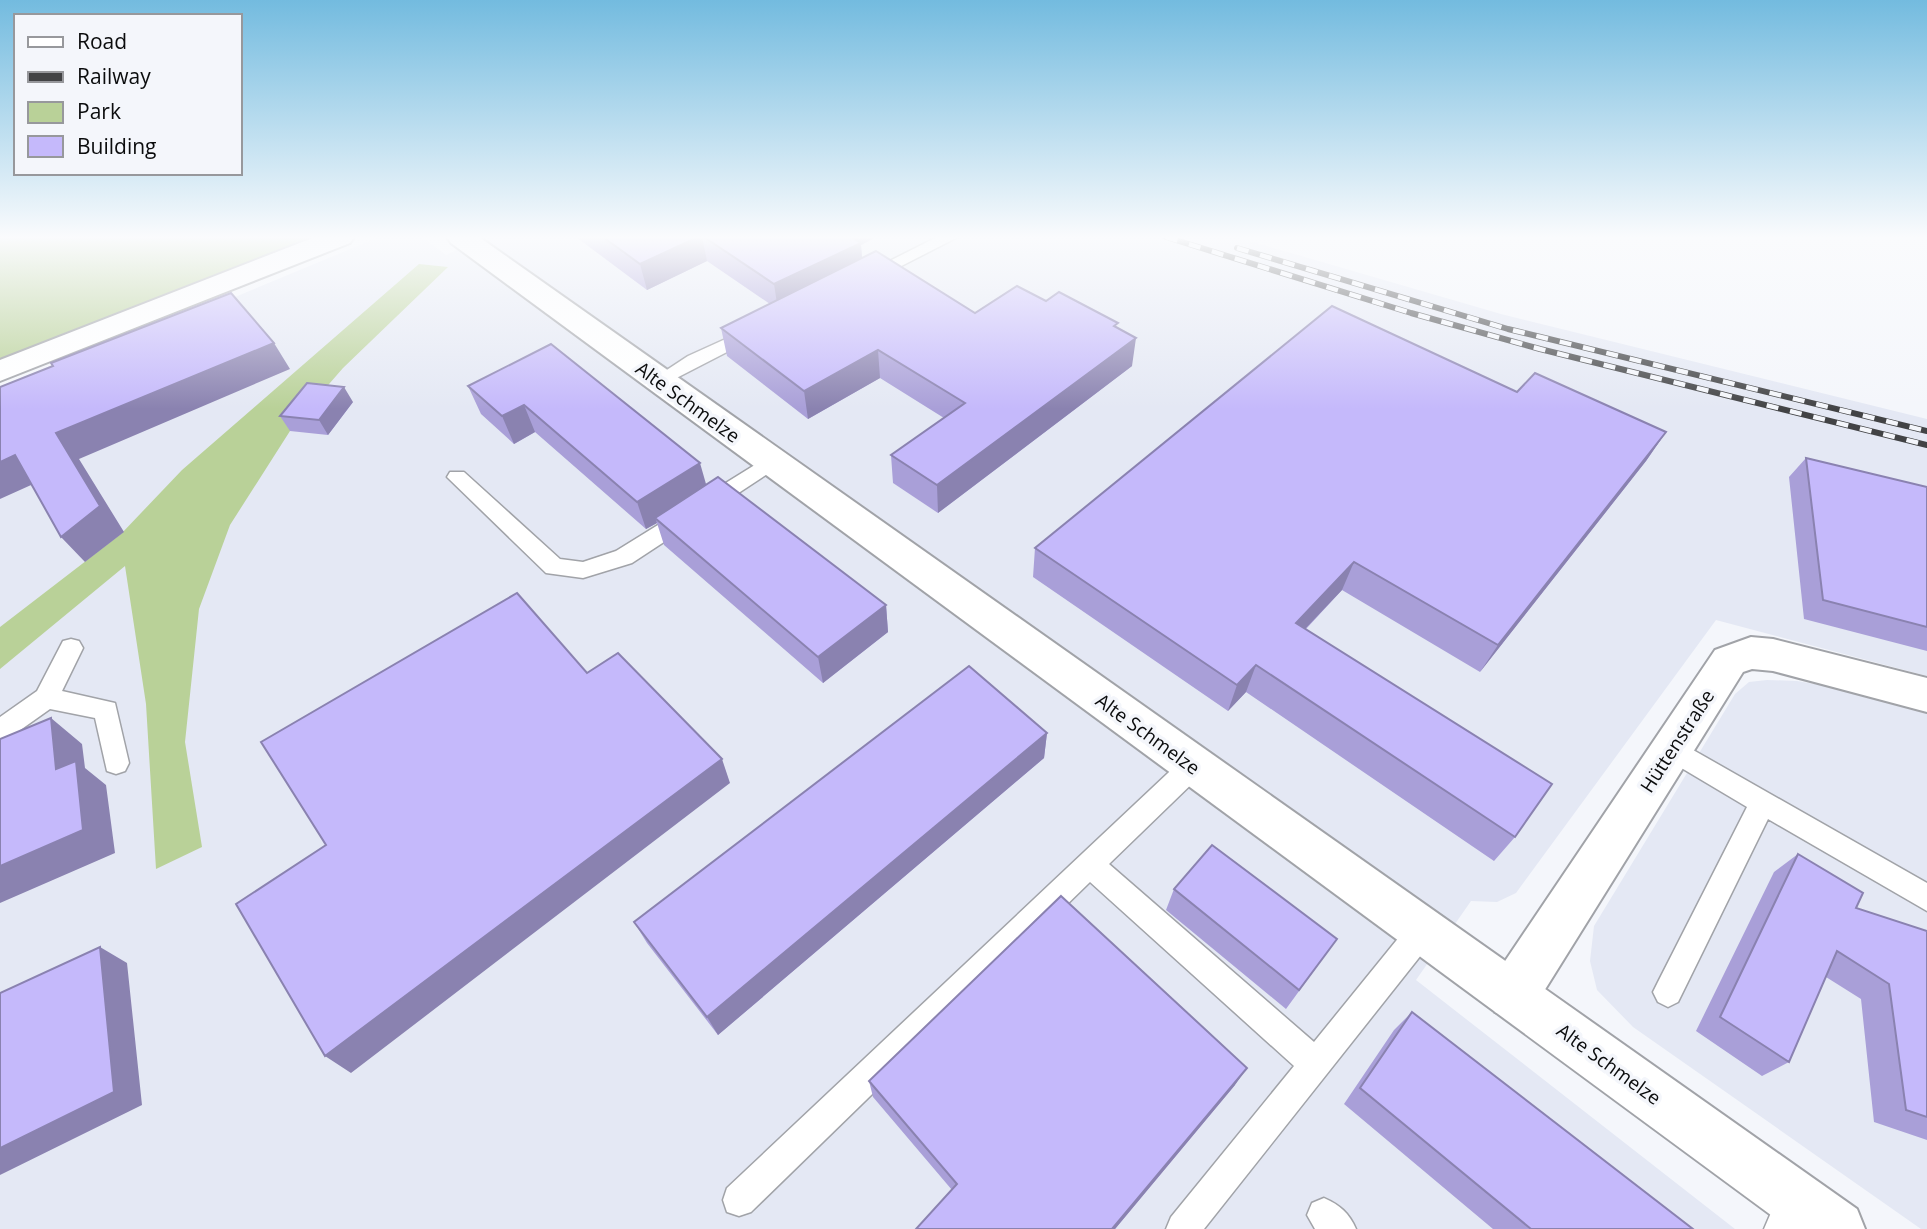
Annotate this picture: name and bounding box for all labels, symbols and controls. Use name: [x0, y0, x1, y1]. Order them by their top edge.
legend: [14, 14, 242, 175]
text: Road: [77, 27, 127, 55]
text: Railway: [77, 62, 151, 90]
text: Park: [77, 97, 121, 125]
text: Building: [77, 132, 156, 160]
street label: Alte Schmelze: [631, 355, 745, 449]
street label: Hüttenstraße: [1634, 684, 1720, 798]
street label: Alte Schmelze: [1091, 687, 1205, 781]
street label: Alte Schmelze: [1552, 1017, 1666, 1111]

